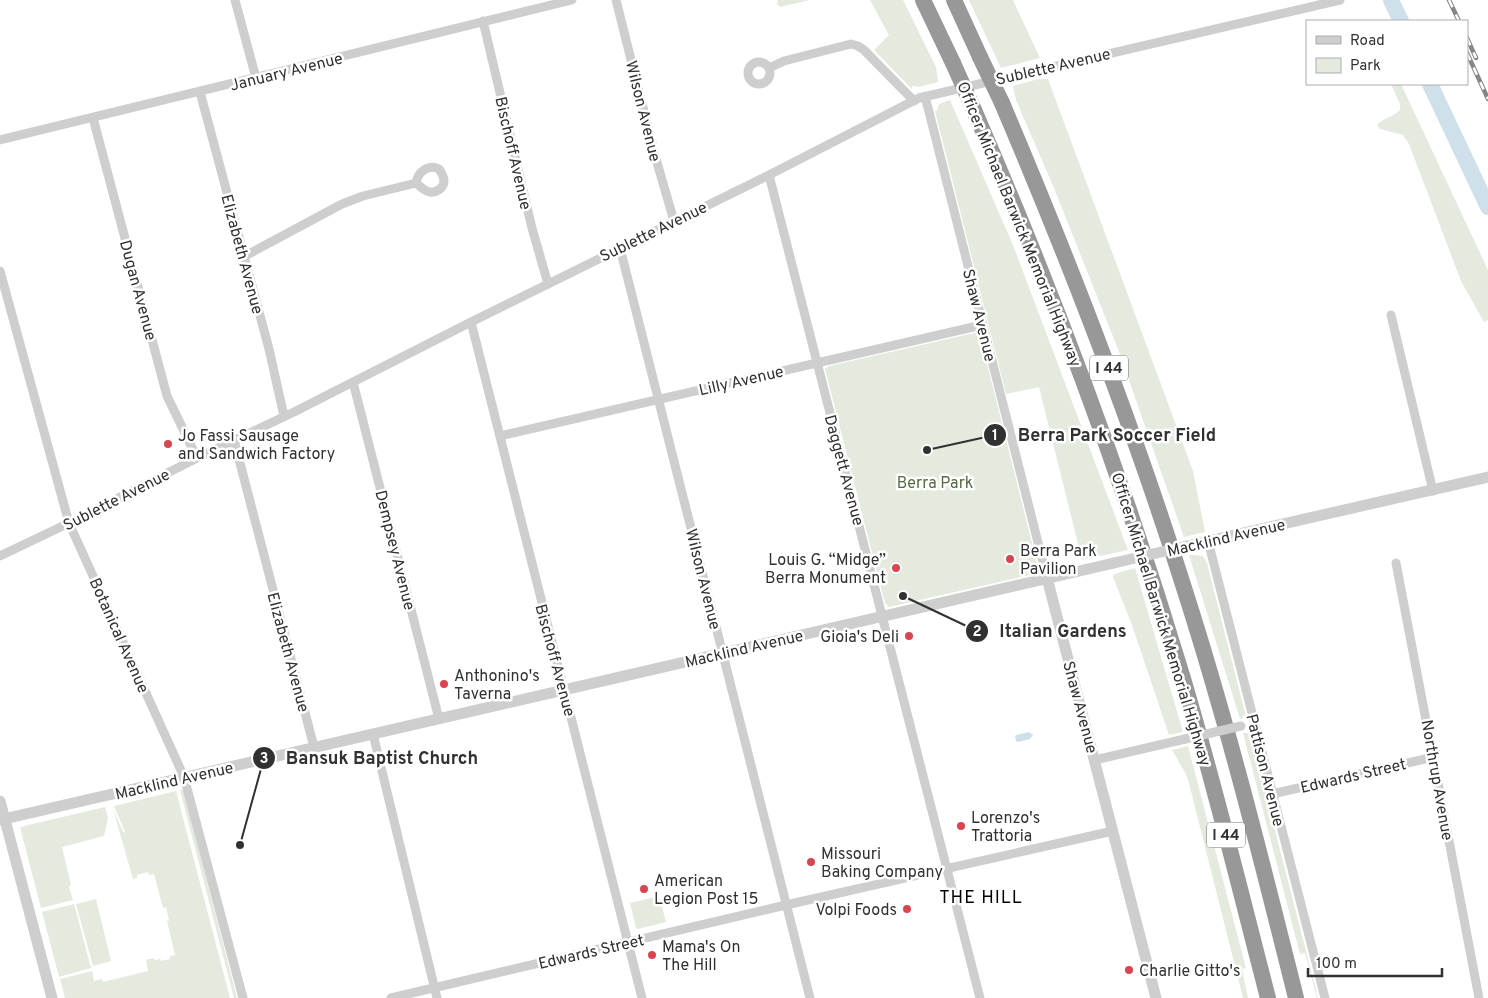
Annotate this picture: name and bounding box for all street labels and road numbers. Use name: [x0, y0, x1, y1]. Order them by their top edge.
street label: Sublette Avenue: [994, 45, 1113, 91]
street label: January Avenue: [228, 49, 345, 97]
street label: Wilson Avenue: [620, 59, 664, 164]
street label: Officer Michael Barwick Memorial Highway: [952, 79, 1085, 370]
street label: Bischoff Avenue: [489, 95, 535, 212]
street label: Elizabeth Avenue: [215, 192, 267, 317]
street label: Sublette Avenue: [597, 198, 711, 267]
street label: Dugan Avenue: [114, 238, 160, 343]
street label: Shaw Avenue: [957, 267, 999, 364]
road number: I 44: [1090, 356, 1128, 380]
street label: Lilly Avenue: [697, 362, 786, 401]
street label: Daggett Avenue: [819, 413, 867, 528]
street label: Sublette Avenue: [60, 465, 174, 536]
street label: Officer Michael Barwick Memorial Highway: [1106, 470, 1214, 769]
street label: Dempsey Avenue: [369, 488, 419, 613]
street label: Macklind Avenue: [1165, 516, 1287, 562]
street label: Wilson Avenue: [680, 527, 724, 632]
street label: Botanical Avenue: [84, 575, 153, 697]
street label: Elizabeth Avenue: [261, 590, 313, 715]
street label: Bischoff Avenue: [529, 602, 579, 719]
street label: Macklind Avenue: [683, 627, 805, 673]
street label: Shaw Avenue: [1057, 659, 1101, 756]
street label: Pattison Avenue: [1240, 712, 1288, 829]
street label: Northrup Avenue: [1416, 718, 1457, 842]
street label: Edwards Street: [1299, 755, 1408, 799]
street label: Macklind Avenue: [113, 759, 235, 805]
road number: I 44: [1207, 822, 1245, 848]
street label: Edwards Street: [537, 931, 646, 975]

